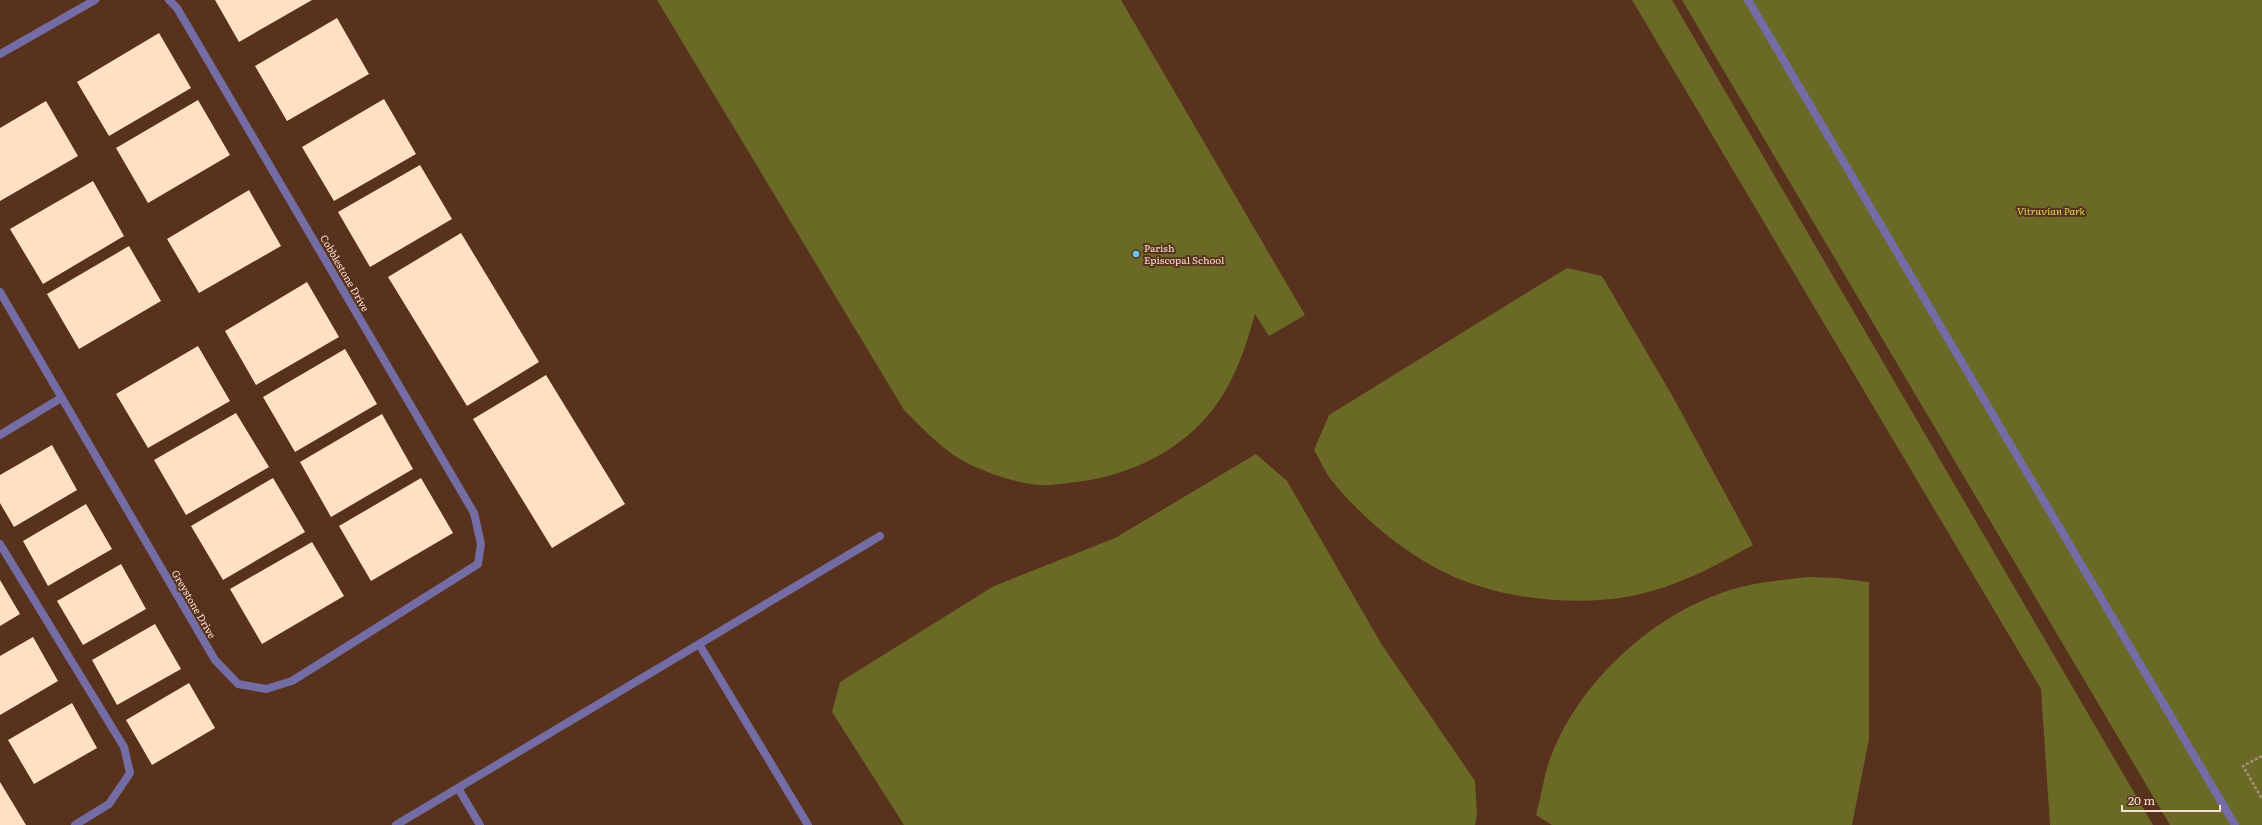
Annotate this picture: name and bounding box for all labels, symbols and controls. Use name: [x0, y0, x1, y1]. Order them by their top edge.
park label: Vitruvian Park: [2017, 203, 2086, 218]
street label: Cobblestone Drive: [317, 231, 374, 314]
place label: Parish Episcopal School: [1144, 240, 1225, 267]
marker: Parish Episcopal School: [1131, 249, 1141, 259]
street label: Greystone Drive: [169, 567, 220, 641]
scale bar: [2122, 787, 2220, 813]
text: 20 m: [2128, 791, 2155, 809]

